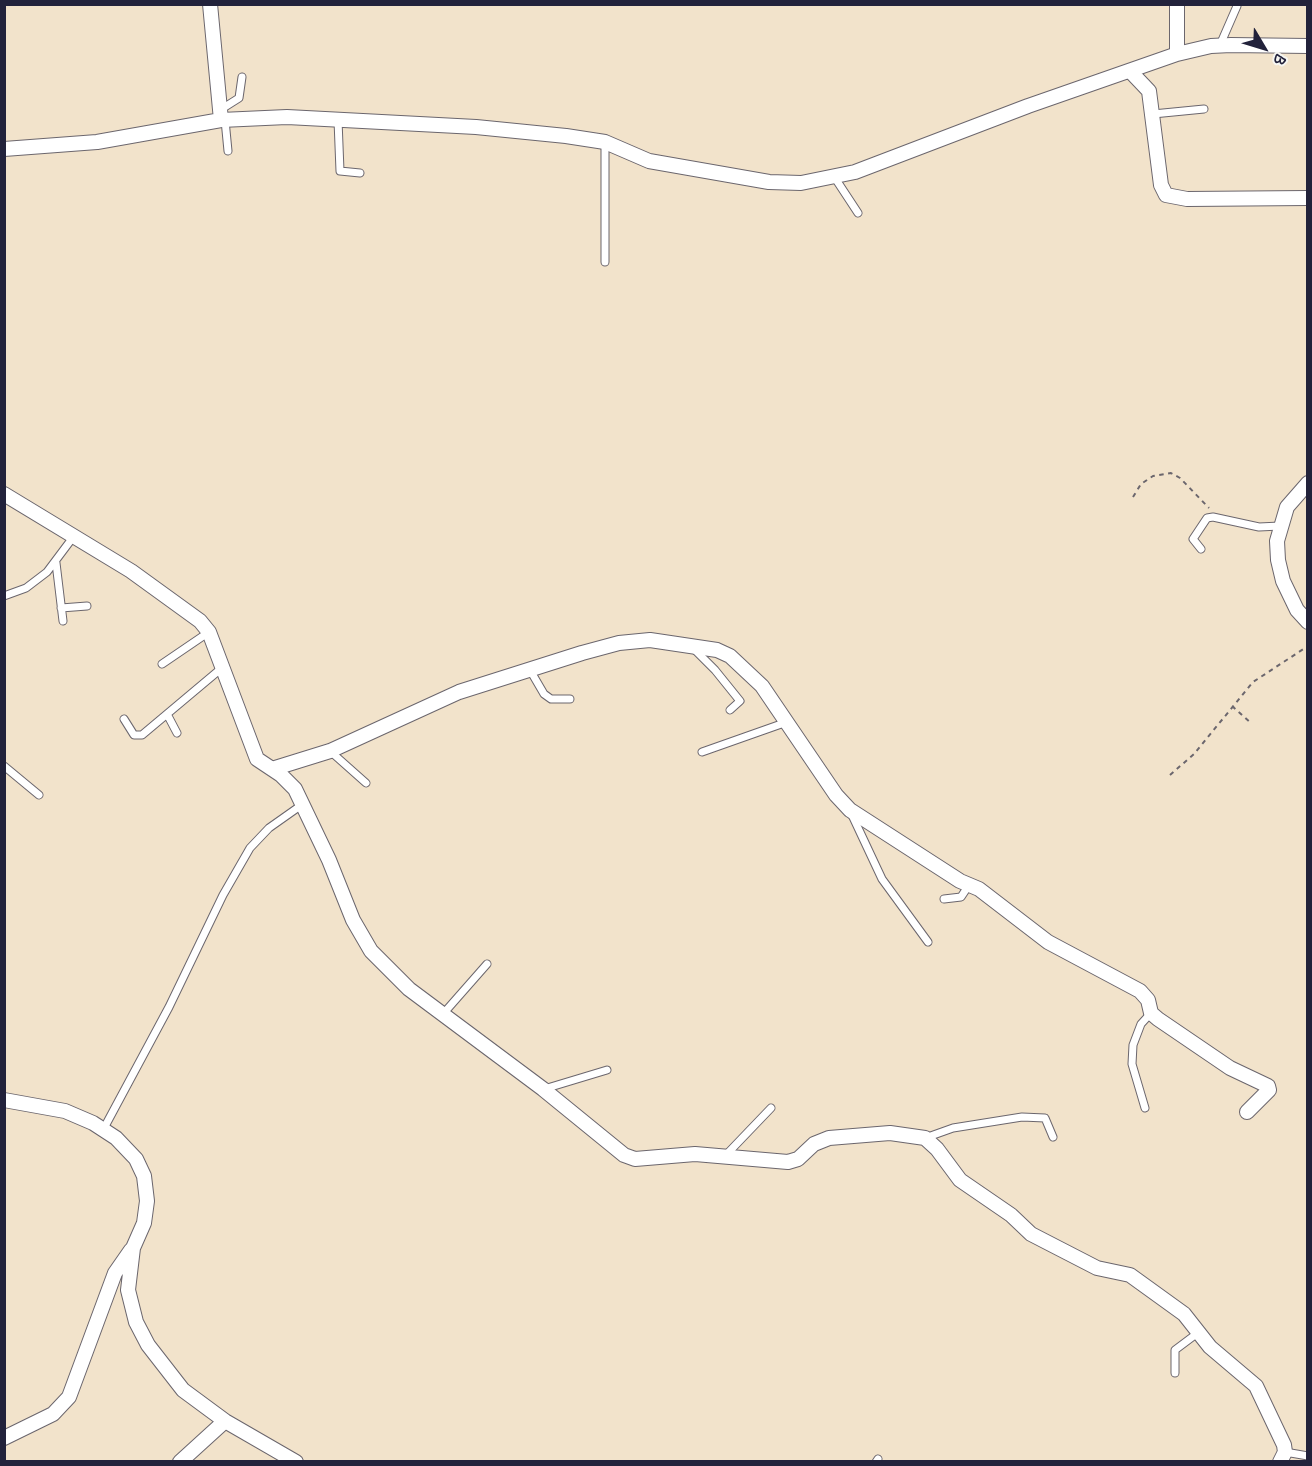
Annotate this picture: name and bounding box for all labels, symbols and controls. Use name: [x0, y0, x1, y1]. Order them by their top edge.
north arrow: [1234, 18, 1294, 78]
text: B: [1267, 49, 1290, 70]

